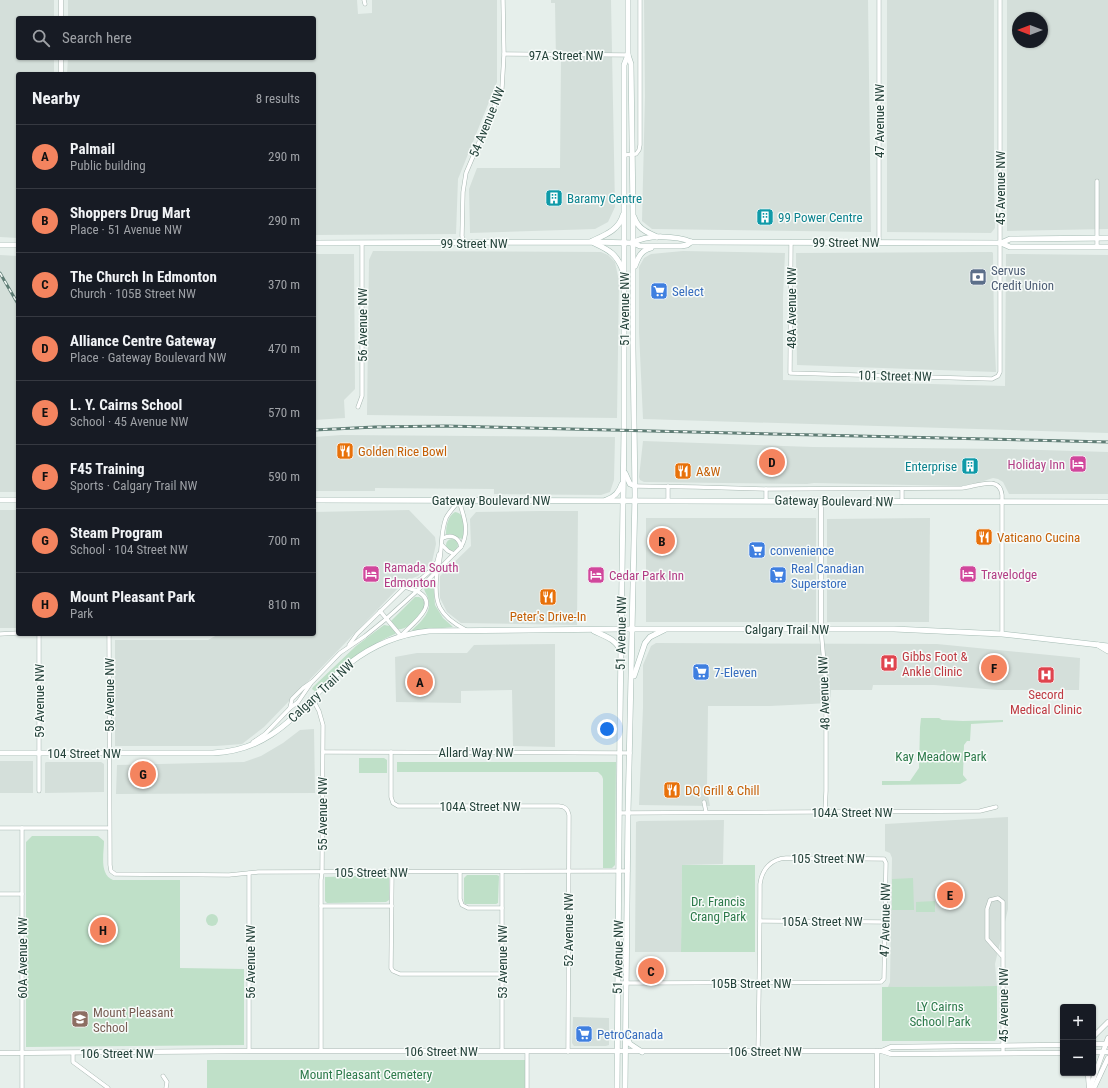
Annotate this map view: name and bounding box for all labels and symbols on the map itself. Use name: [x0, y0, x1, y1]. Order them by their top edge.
north arrow: [1012, 12, 1048, 48]
street label: 97A Street NW: [529, 48, 603, 63]
street label: 47 Avenue NW: [872, 84, 887, 158]
street label: 54 Avenue NW: [466, 85, 508, 159]
street label: 45 Avenue NW: [993, 151, 1008, 225]
building icon: Baramy Centre: [544, 188, 564, 208]
place label: Baramy Centre: [567, 191, 642, 206]
building icon: 99 Power Centre: [755, 207, 775, 227]
place label: 99 Power Centre: [778, 210, 863, 225]
street label: 99 Street NW: [812, 235, 880, 250]
street label: 99 Street NW: [440, 236, 508, 251]
place label: Servus Credit Union: [991, 263, 1054, 293]
street label: 48A Avenue NW: [784, 267, 799, 349]
bank icon: Servus Credit Union: [968, 267, 988, 287]
street label: 51 Avenue NW: [617, 272, 632, 346]
supermarket icon: Select: [649, 281, 669, 301]
place label: Select: [672, 284, 704, 299]
street label: 56 Avenue NW: [355, 288, 370, 362]
street label: 101 Street NW: [858, 368, 932, 384]
restaurant icon: Golden Rice Bowl: [335, 441, 355, 461]
place label: Golden Rice Bowl: [358, 444, 447, 459]
pin: D: [759, 447, 785, 477]
hotel icon: Holiday Inn: [1068, 454, 1088, 474]
building icon: Enterprise: [960, 456, 980, 476]
place label: Holiday Inn: [1008, 457, 1065, 472]
place label: Enterprise: [905, 459, 957, 474]
restaurant icon: A&W: [673, 461, 693, 481]
place label: A&W: [696, 464, 721, 479]
street label: Gateway Boulevard NW: [775, 492, 894, 510]
street label: Gateway Boulevard NW: [432, 493, 550, 508]
pin: B: [649, 526, 675, 556]
restaurant icon: Vaticano Cucina: [974, 527, 994, 547]
place label: Vaticano Cucina: [997, 530, 1080, 545]
supermarket icon: convenience: [747, 540, 767, 560]
place label: convenience: [770, 543, 834, 558]
place label: Ramada South Edmonton: [384, 560, 458, 590]
place label: Real Canadian Superstore: [791, 561, 864, 591]
hotel icon: Ramada South Edmonton: [361, 564, 381, 584]
hotel icon: Travelodge: [958, 564, 978, 584]
hotel icon: Cedar Park Inn: [586, 565, 606, 585]
supermarket icon: Real Canadian Superstore: [768, 565, 788, 585]
place label: Travelodge: [981, 567, 1037, 582]
place label: Cedar Park Inn: [609, 568, 684, 583]
restaurant icon: Peter's Drive-In: [538, 587, 558, 607]
street label: 51 Avenue NW: [613, 596, 629, 670]
place label: Peter's Drive-In: [510, 609, 586, 624]
street label: Calgary Trail NW: [745, 622, 829, 637]
place label: Gibbs Foot & Ankle Clinic: [902, 649, 967, 679]
hospital icon: Gibbs Foot & Ankle Clinic: [879, 653, 899, 673]
pin: F: [981, 653, 1007, 683]
street label: 48 Avenue NW: [815, 656, 833, 730]
street label: Calgary Trail NW: [285, 657, 357, 725]
street label: 58 Avenue NW: [102, 658, 117, 732]
supermarket icon: 7-Eleven: [691, 662, 711, 682]
street label: 59 Avenue NW: [32, 664, 47, 738]
place label: 7-Eleven: [714, 665, 757, 680]
hospital icon: Secord Medical Clinic: [1036, 665, 1056, 685]
pin: A: [407, 667, 433, 697]
place label: Secord Medical Clinic: [1010, 687, 1082, 717]
your location: [597, 719, 617, 739]
street label: Allard Way NW: [438, 745, 514, 760]
street label: 104 Street NW: [47, 746, 121, 761]
park label: Kay Meadow Park: [895, 749, 987, 764]
pin: G: [130, 759, 156, 789]
street label: 55 Avenue NW: [315, 777, 330, 851]
restaurant icon: DQ Grill & Chill: [662, 780, 682, 800]
place label: DQ Grill & Chill: [685, 783, 759, 798]
street label: 104A Street NW: [439, 799, 521, 814]
street label: 104A Street NW: [811, 805, 893, 820]
street label: 105 Street NW: [791, 851, 865, 866]
street label: 105 Street NW: [334, 865, 408, 880]
pin: E: [937, 880, 963, 910]
street label: 47 Avenue NW: [877, 883, 893, 957]
street label: 52 Avenue NW: [561, 893, 576, 967]
park label: Dr. Francis Crang Park: [690, 894, 746, 924]
street label: 105A Street NW: [781, 914, 863, 929]
pin: H: [90, 915, 116, 945]
street label: 60A Avenue NW: [15, 917, 30, 999]
street label: 51 Avenue NW: [610, 920, 626, 994]
street label: 56 Avenue NW: [243, 925, 258, 999]
street label: 53 Avenue NW: [495, 925, 510, 999]
pin: C: [638, 956, 664, 986]
street label: 45 Avenue NW: [996, 968, 1011, 1042]
street label: 105B Street NW: [711, 976, 791, 991]
park label: LY Cairns School Park: [909, 999, 971, 1029]
place label: Mount Pleasant School: [93, 1005, 174, 1035]
school or university icon: Mount Pleasant School: [70, 1009, 90, 1029]
supermarket icon: PetroCanada: [574, 1024, 594, 1044]
place label: PetroCanada: [597, 1027, 663, 1042]
street label: 106 Street NW: [404, 1044, 478, 1059]
street label: 106 Street NW: [728, 1044, 802, 1059]
street label: 106 Street NW: [80, 1046, 154, 1061]
park label: Mount Pleasant Cemetery: [300, 1067, 433, 1082]

